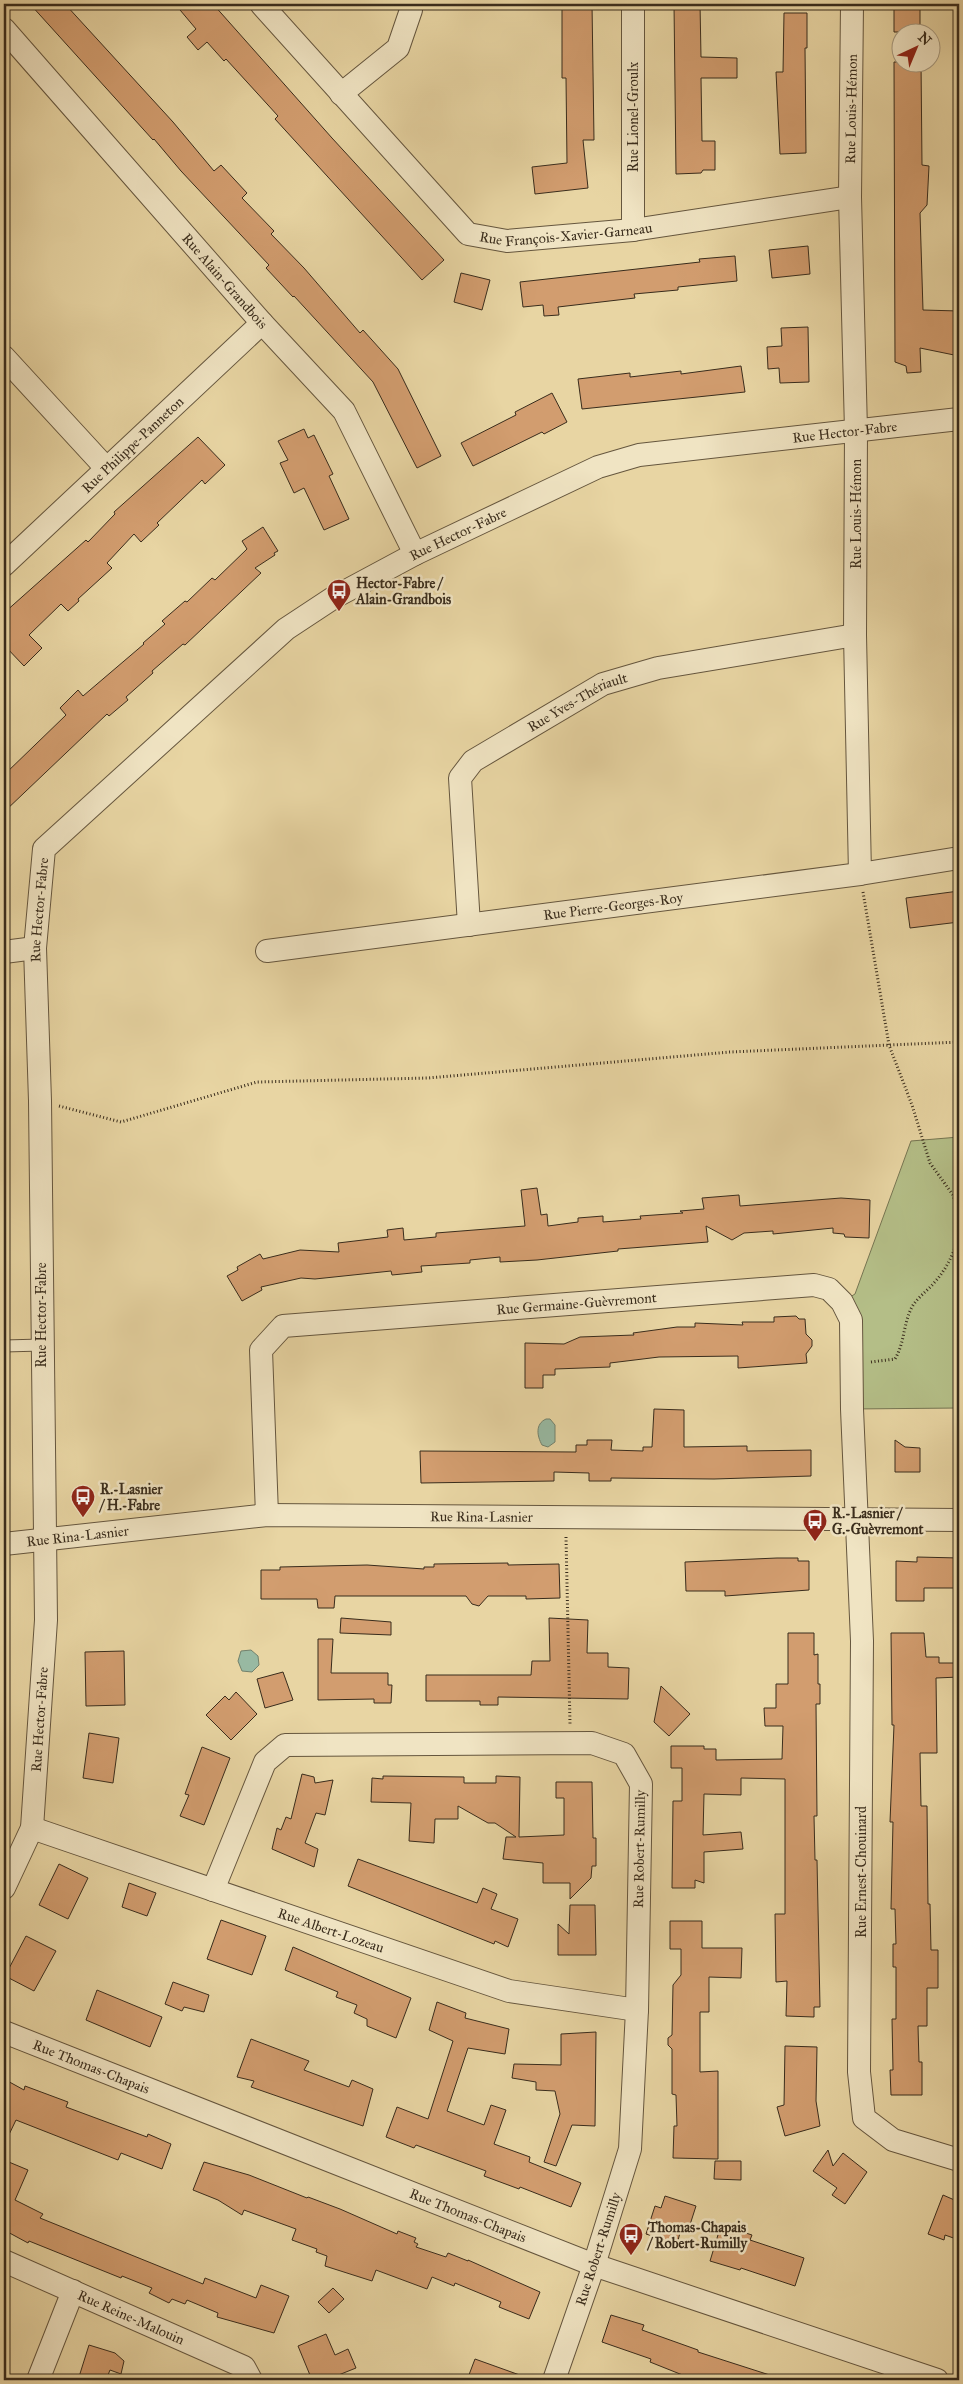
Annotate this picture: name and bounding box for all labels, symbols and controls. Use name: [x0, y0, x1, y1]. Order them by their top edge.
north arrow: [890, 22, 940, 72]
text: N: [915, 29, 935, 49]
street label: Rue Louis-Hémon: [842, 53, 861, 164]
street label: Rue Lionel-Groulx: [625, 61, 642, 172]
street label: Rue François-Xavier-Garneau: [478, 219, 654, 250]
street label: Rue Alain-Grandbois: [178, 230, 271, 332]
street label: Rue Philippe-Panneton: [78, 393, 187, 497]
street label: Rue Hector-Fabre: [791, 418, 898, 447]
street label: Rue Louis-Hémon: [848, 459, 865, 569]
street label: Rue Hector-Fabre: [407, 504, 509, 564]
place label: Hector-Fabre / Alain-Grandbois: [355, 575, 451, 608]
bus stop icon: Hector-Fabre / Alain-Grandbois: [326, 578, 352, 612]
street label: Rue Yves-Thériault: [525, 669, 629, 736]
street label: Rue Hector-Fabre: [27, 857, 52, 963]
street label: Rue Pierre-Georges-Roy: [542, 889, 684, 924]
street label: Rue Hector-Fabre: [33, 1262, 50, 1368]
street label: Rue Germaine-Guèvremont: [496, 1289, 657, 1319]
place label: R.-Lasnier / H.-Fabre: [98, 1481, 163, 1514]
bus stop icon: R.-Lasnier / H.-Fabre: [70, 1484, 96, 1518]
place label: R.-Lasnier / G.-Guèvremont: [832, 1505, 923, 1538]
street label: Rue Rina-Lasnier: [430, 1508, 534, 1526]
bus stop icon: R.-Lasnier / G.-Guèvremont: [802, 1508, 828, 1542]
street label: Rue Rina-Lasnier: [26, 1522, 130, 1550]
street label: Rue Hector-Fabre: [28, 1666, 52, 1773]
street label: Rue Robert-Rumilly: [630, 1789, 649, 1908]
street label: Rue Ernest-Chouinard: [853, 1806, 870, 1938]
street label: Rue Albert-Lozeau: [276, 1905, 387, 1957]
street label: Rue Thomas-Chapais: [30, 2036, 152, 2098]
street label: Rue Thomas-Chapais: [407, 2185, 529, 2246]
street label: Rue Robert-Rumilly: [572, 2190, 625, 2308]
place label: Thomas-Chapais / Robert-Rumilly: [646, 2219, 748, 2253]
bus stop icon: Thomas-Chapais / Robert-Rumilly: [618, 2222, 644, 2256]
street label: Rue Reine-Malouin: [75, 2287, 187, 2349]

